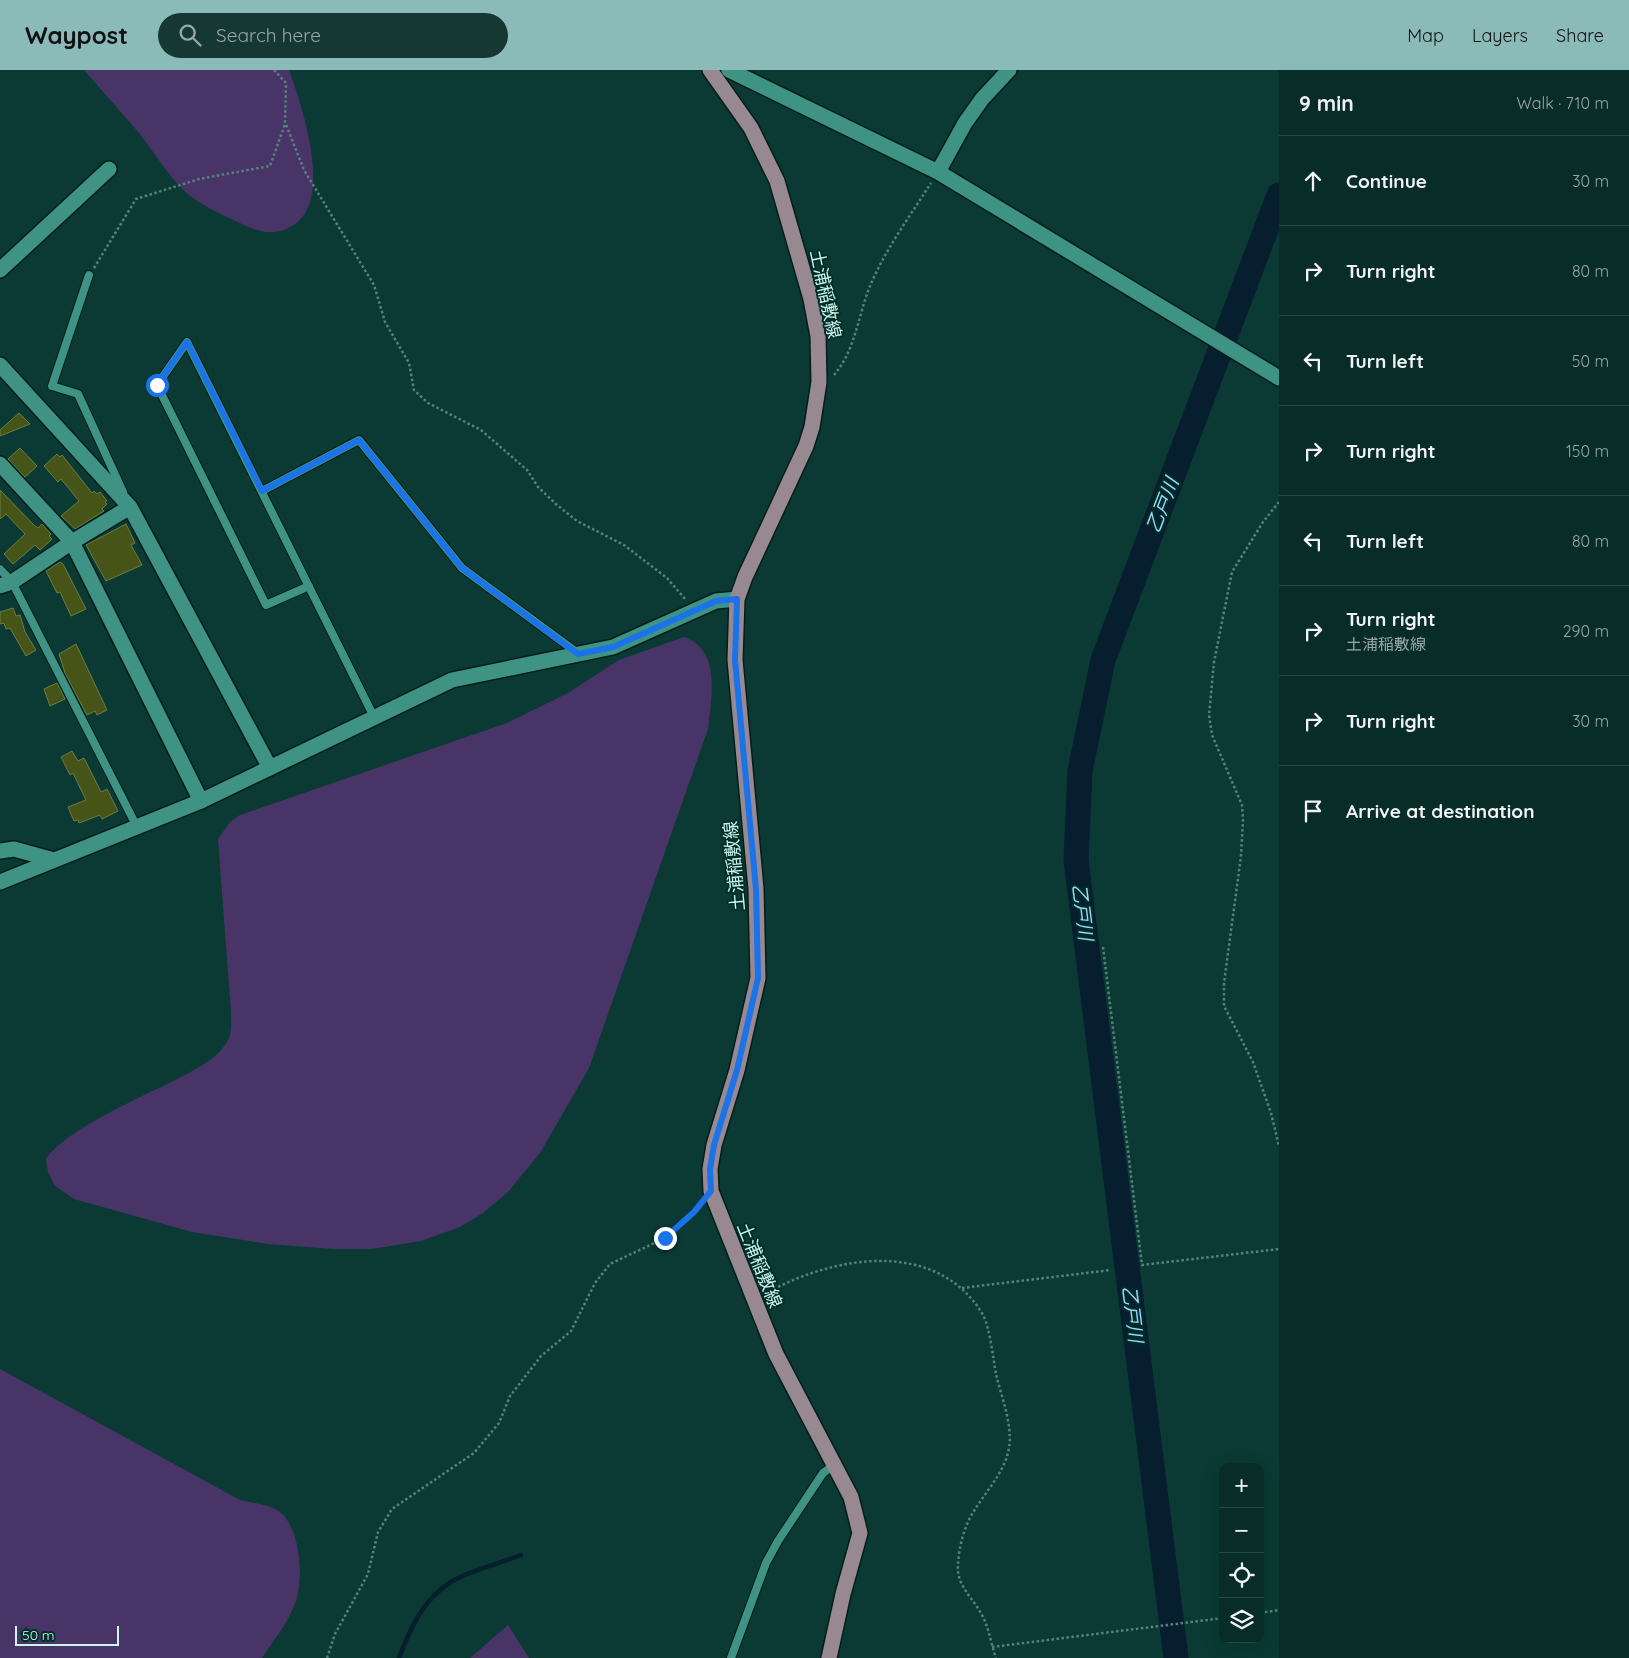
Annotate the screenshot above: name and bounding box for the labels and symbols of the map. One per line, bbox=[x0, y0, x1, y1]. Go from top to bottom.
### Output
street label: 土浦稲敷線 bbox=[805, 248, 847, 340]
route start bbox=[146, 374, 169, 397]
water label: 乙戸川 bbox=[1141, 472, 1184, 536]
street label: 土浦稲敷線 bbox=[719, 820, 749, 912]
water label: 乙戸川 bbox=[1068, 882, 1099, 944]
street label: 土浦稲敷線 bbox=[732, 1219, 788, 1311]
route end bbox=[654, 1227, 677, 1250]
water label: 乙戸川 bbox=[1118, 1284, 1149, 1346]
scale bar bbox=[15, 1623, 119, 1646]

